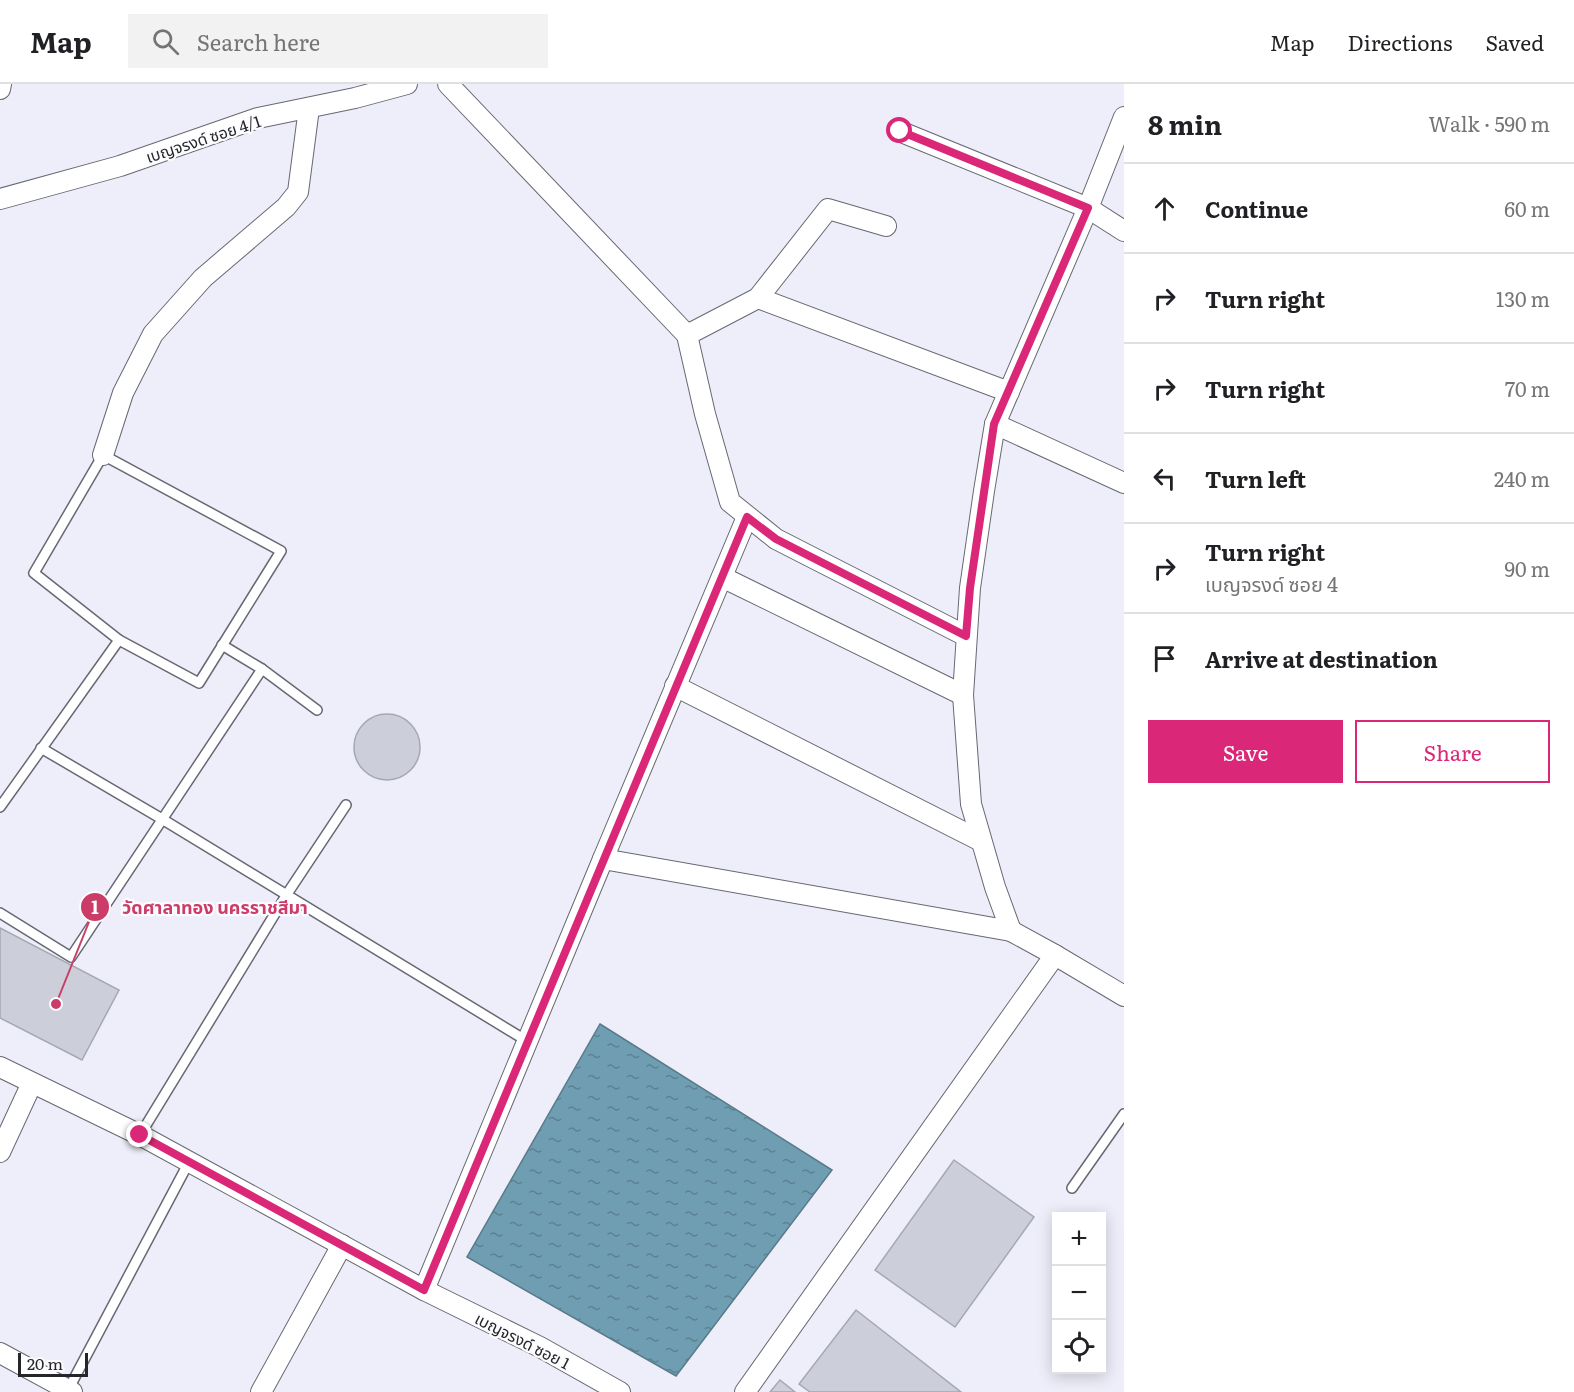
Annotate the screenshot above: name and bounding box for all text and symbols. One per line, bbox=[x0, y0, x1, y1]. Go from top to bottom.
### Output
search box bbox=[128, 14, 548, 68]
text: Map bbox=[30, 20, 92, 62]
icon: search bbox=[149, 25, 182, 58]
text: Search here bbox=[197, 25, 320, 58]
text: Map bbox=[1270, 26, 1315, 57]
text: Directions bbox=[1348, 26, 1453, 57]
text: Saved bbox=[1486, 26, 1544, 57]
text: 8 min bbox=[1148, 104, 1222, 143]
street label: เบญจรงด์ ซอย 4/1 bbox=[142, 108, 264, 168]
text: Walk · 590 m bbox=[1429, 108, 1550, 138]
route start bbox=[886, 117, 912, 143]
icon: ahead bbox=[1148, 192, 1181, 225]
text: Continue bbox=[1205, 192, 1308, 225]
text: 60 m bbox=[1504, 193, 1550, 223]
icon: right bbox=[1148, 282, 1181, 315]
text: Turn right bbox=[1205, 282, 1325, 315]
text: 130 m bbox=[1496, 283, 1550, 313]
icon: right bbox=[1148, 372, 1181, 405]
text: Turn right bbox=[1205, 372, 1325, 405]
text: 70 m bbox=[1505, 373, 1550, 403]
icon: left bbox=[1148, 462, 1181, 495]
text: Turn left bbox=[1205, 462, 1306, 495]
text: 240 m bbox=[1494, 463, 1550, 493]
text: Turn right bbox=[1205, 535, 1325, 568]
icon: right bbox=[1148, 552, 1181, 585]
text: 90 m bbox=[1505, 553, 1550, 583]
text: เบญจรงด์ ซอย 4 bbox=[1205, 568, 1338, 598]
icon: arrive bbox=[1148, 642, 1181, 675]
text: Arrive at destination bbox=[1205, 642, 1438, 675]
button: Save bbox=[1148, 720, 1343, 783]
button: Share bbox=[1355, 720, 1550, 783]
callout: วัดศาลาทอง นครราชสีมา bbox=[80, 889, 319, 925]
text: 1 bbox=[91, 893, 99, 920]
text: วัดศาลาทอง นครราชสีมา bbox=[122, 893, 308, 920]
route end bbox=[126, 1121, 152, 1147]
map controls bbox=[1052, 1212, 1106, 1374]
button: + bbox=[1052, 1212, 1106, 1266]
button: − bbox=[1052, 1266, 1106, 1320]
street label: เบญจรงด์ ซอย 1 bbox=[471, 1306, 575, 1375]
button: locate bbox=[1052, 1320, 1106, 1374]
scale bar bbox=[18, 1350, 88, 1378]
text: 20 m bbox=[27, 1351, 63, 1375]

